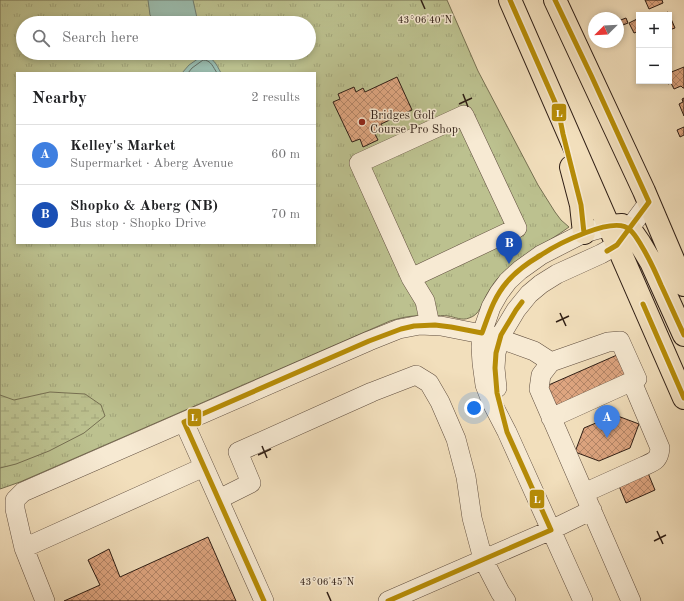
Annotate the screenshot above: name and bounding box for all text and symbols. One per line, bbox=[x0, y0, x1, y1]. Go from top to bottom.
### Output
north arrow bbox=[588, 12, 624, 48]
map controls bbox=[636, 12, 672, 84]
button: + bbox=[636, 12, 672, 48]
text: 43°06'40"N bbox=[398, 15, 453, 25]
search box bbox=[16, 16, 316, 60]
icon: search bbox=[30, 27, 52, 49]
text: Search here bbox=[62, 31, 139, 46]
button: − bbox=[636, 48, 672, 84]
text: Nearby bbox=[32, 90, 87, 107]
text: 2 results bbox=[251, 91, 300, 104]
line badge: L bbox=[551, 103, 567, 122]
text: L bbox=[555, 109, 563, 120]
place label: Bridges Golf Course Pro Shop bbox=[370, 110, 458, 136]
marker: Bridges Golf Course Pro Shop bbox=[357, 117, 367, 127]
text: Kelley's Market bbox=[70, 139, 175, 154]
text: A bbox=[40, 148, 50, 161]
text: 60 m bbox=[271, 148, 300, 161]
text: Supermarket · Aberg Avenue bbox=[70, 157, 233, 170]
text: Shopko & Aberg (NB) bbox=[70, 199, 218, 214]
text: B bbox=[40, 208, 50, 221]
text: 70 m bbox=[271, 208, 300, 221]
text: Bus stop · Shopko Drive bbox=[70, 217, 206, 230]
pin: B bbox=[496, 231, 522, 264]
your location bbox=[464, 398, 484, 418]
pin: A bbox=[594, 405, 620, 438]
line badge: L bbox=[187, 408, 202, 427]
text: L bbox=[190, 413, 198, 424]
line badge: L bbox=[529, 489, 545, 509]
text: L bbox=[533, 495, 541, 506]
text: 43°06'45"N bbox=[300, 577, 355, 587]

